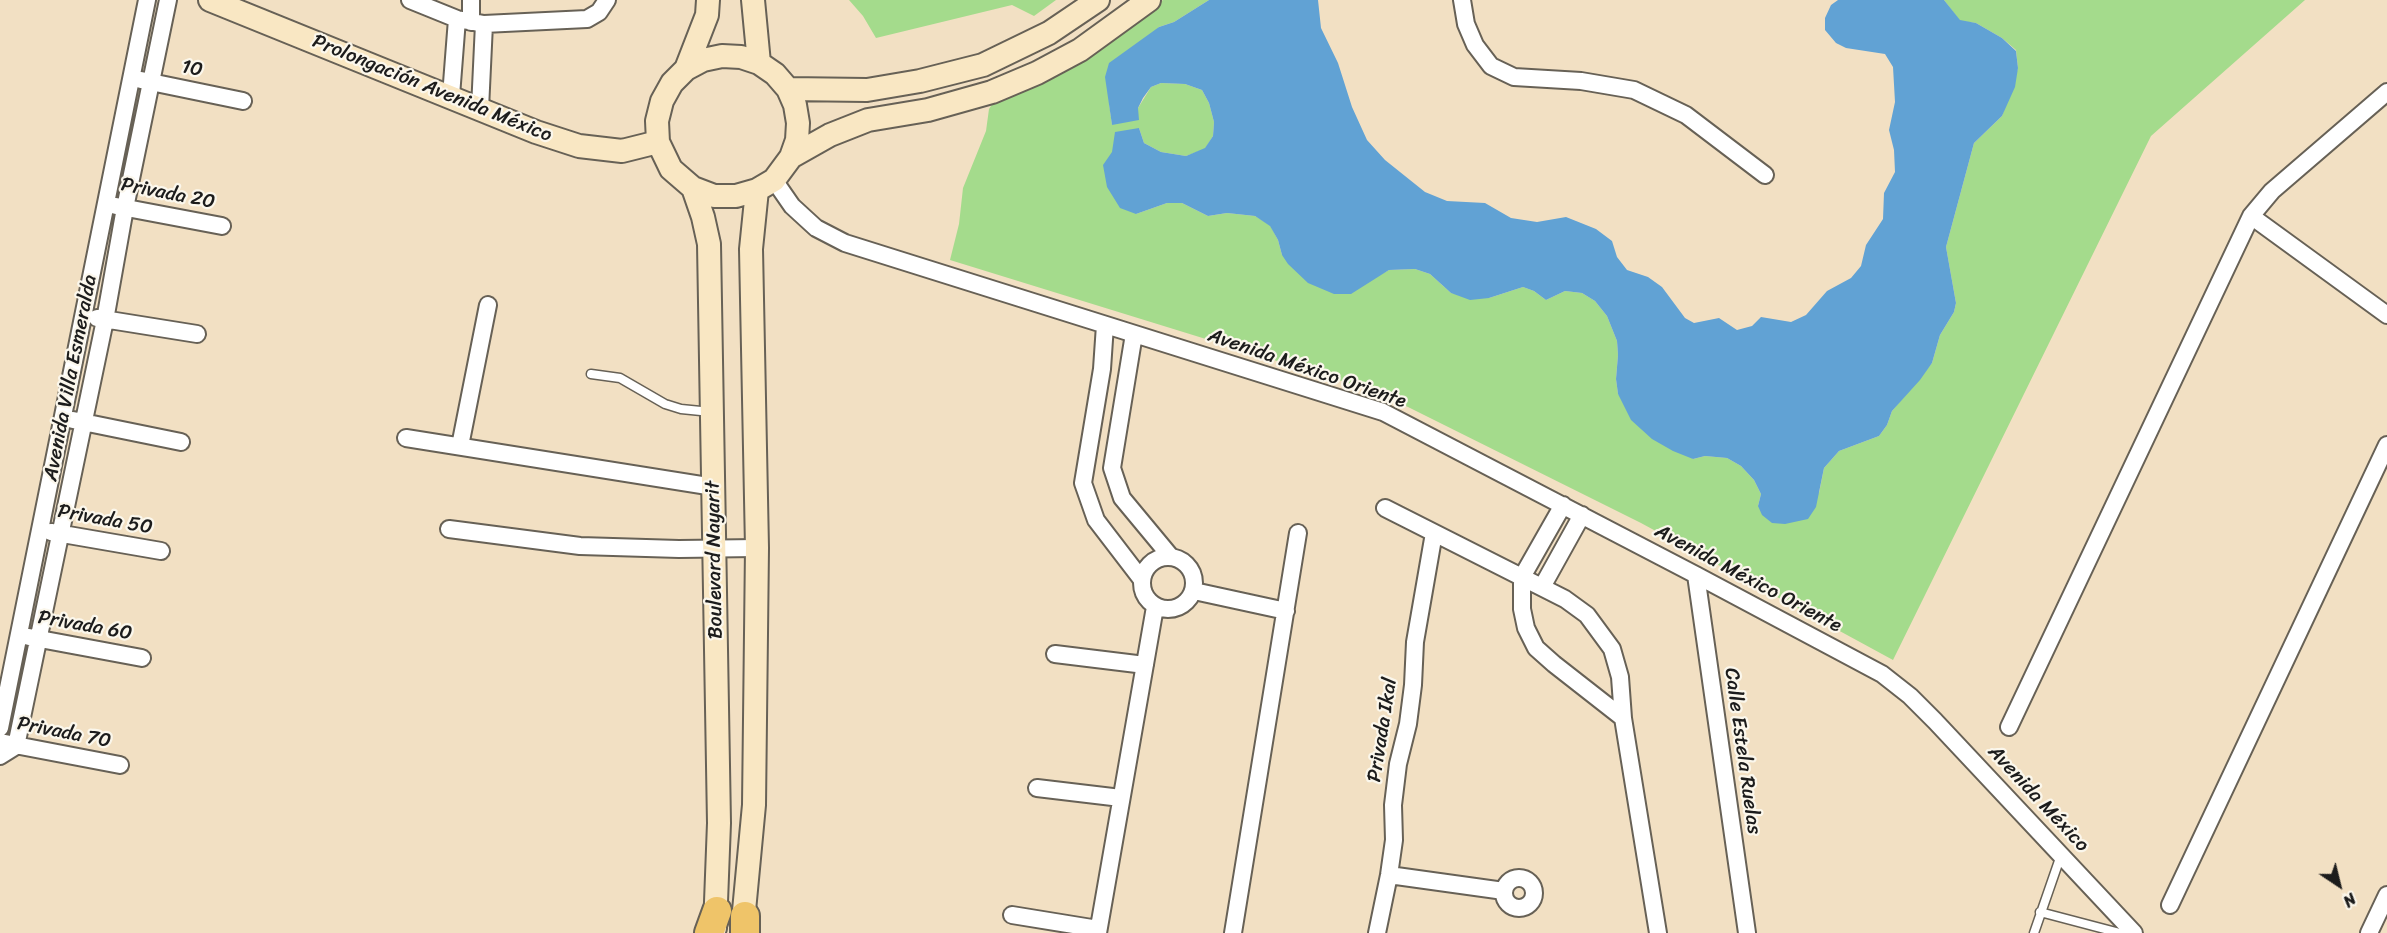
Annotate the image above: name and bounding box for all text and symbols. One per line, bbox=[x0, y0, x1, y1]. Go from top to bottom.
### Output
street label: Prolongación Avenida México bbox=[309, 30, 555, 148]
street label: 10 bbox=[179, 55, 205, 83]
street label: Privada 20 bbox=[119, 173, 217, 215]
street label: Avenida Villa Esmeralda bbox=[39, 273, 103, 483]
street label: Avenida México Oriente bbox=[1205, 324, 1409, 414]
street label: Boulevard Nayarit bbox=[702, 481, 728, 639]
street label: Privada 50 bbox=[56, 500, 154, 540]
street label: Avenida México Oriente bbox=[1651, 520, 1845, 638]
street label: Privada 60 bbox=[36, 606, 134, 646]
street label: Calle Estela Ruelas bbox=[1718, 666, 1766, 836]
street label: Privada Ikal bbox=[1363, 676, 1403, 784]
street label: Privada 70 bbox=[15, 712, 113, 754]
street label: Avenida México bbox=[1982, 741, 2094, 857]
north arrow bbox=[2309, 855, 2369, 915]
text: N bbox=[2337, 885, 2362, 915]

